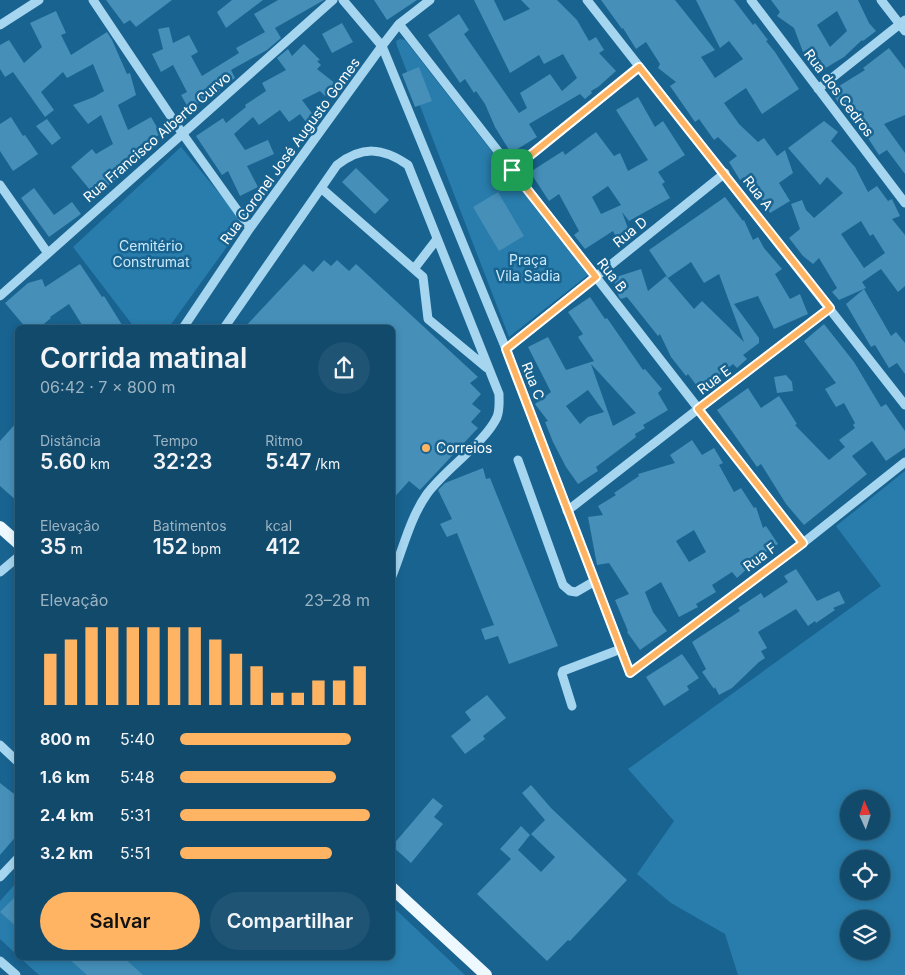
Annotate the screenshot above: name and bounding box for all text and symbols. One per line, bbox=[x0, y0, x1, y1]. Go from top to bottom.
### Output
street label: Rua dos Cedros bbox=[801, 46, 878, 140]
street label: Rua Coronel José Augusto Gomes bbox=[216, 54, 363, 247]
street label: Rua Francisco Alberto Curvo bbox=[80, 68, 234, 205]
pin bbox=[491, 149, 533, 191]
icon: arrive bbox=[498, 156, 526, 184]
street label: Rua A bbox=[740, 172, 777, 213]
street label: Rua D bbox=[609, 213, 650, 251]
park label: Cemitério Construmat bbox=[112, 237, 190, 270]
park label: Praça Vila Sadia bbox=[496, 251, 560, 284]
street label: Rua B bbox=[594, 254, 631, 295]
text: Corrida matinal bbox=[40, 341, 247, 375]
button: share bbox=[318, 342, 370, 394]
street label: Rua C bbox=[518, 359, 548, 402]
street label: Rua E bbox=[694, 362, 734, 398]
text: 06:42 · 7 × 800 m bbox=[40, 377, 176, 397]
text: Distância bbox=[40, 432, 101, 449]
text: Tempo bbox=[153, 432, 198, 449]
text: Ritmo bbox=[265, 432, 303, 449]
place label: Correios bbox=[436, 439, 493, 456]
marker: Correios bbox=[420, 442, 432, 454]
text: 5.60 bbox=[40, 449, 86, 474]
text: 32:23 bbox=[153, 449, 212, 474]
text: 5:47 bbox=[265, 449, 311, 474]
text: km bbox=[86, 455, 110, 472]
text: /km bbox=[311, 455, 340, 472]
text: Elevação bbox=[40, 517, 100, 534]
text: Batimentos bbox=[153, 517, 227, 534]
text: kcal bbox=[265, 517, 292, 534]
text: 35 bbox=[40, 534, 67, 559]
text: 152 bbox=[153, 534, 188, 559]
text: 412 bbox=[265, 534, 301, 559]
street label: Rua F bbox=[740, 539, 780, 575]
text: m bbox=[67, 540, 83, 557]
text: bpm bbox=[188, 540, 221, 557]
text: Elevação bbox=[40, 590, 108, 610]
text: 23–28 m bbox=[304, 590, 370, 610]
text: 800 m bbox=[40, 729, 90, 749]
text: 5:40 bbox=[120, 729, 155, 749]
text: 1.6 km bbox=[40, 767, 90, 787]
text: 5:48 bbox=[120, 767, 155, 787]
north arrow bbox=[840, 790, 890, 840]
map controls bbox=[840, 790, 890, 960]
text: 2.4 km bbox=[40, 805, 94, 825]
text: 5:31 bbox=[120, 805, 151, 825]
text: 3.2 km bbox=[40, 843, 93, 863]
text: 5:51 bbox=[120, 843, 151, 863]
button: locate bbox=[840, 850, 890, 900]
button: Salvar bbox=[40, 892, 200, 950]
button: Compartilhar bbox=[210, 892, 370, 950]
button: layers bbox=[840, 910, 890, 960]

